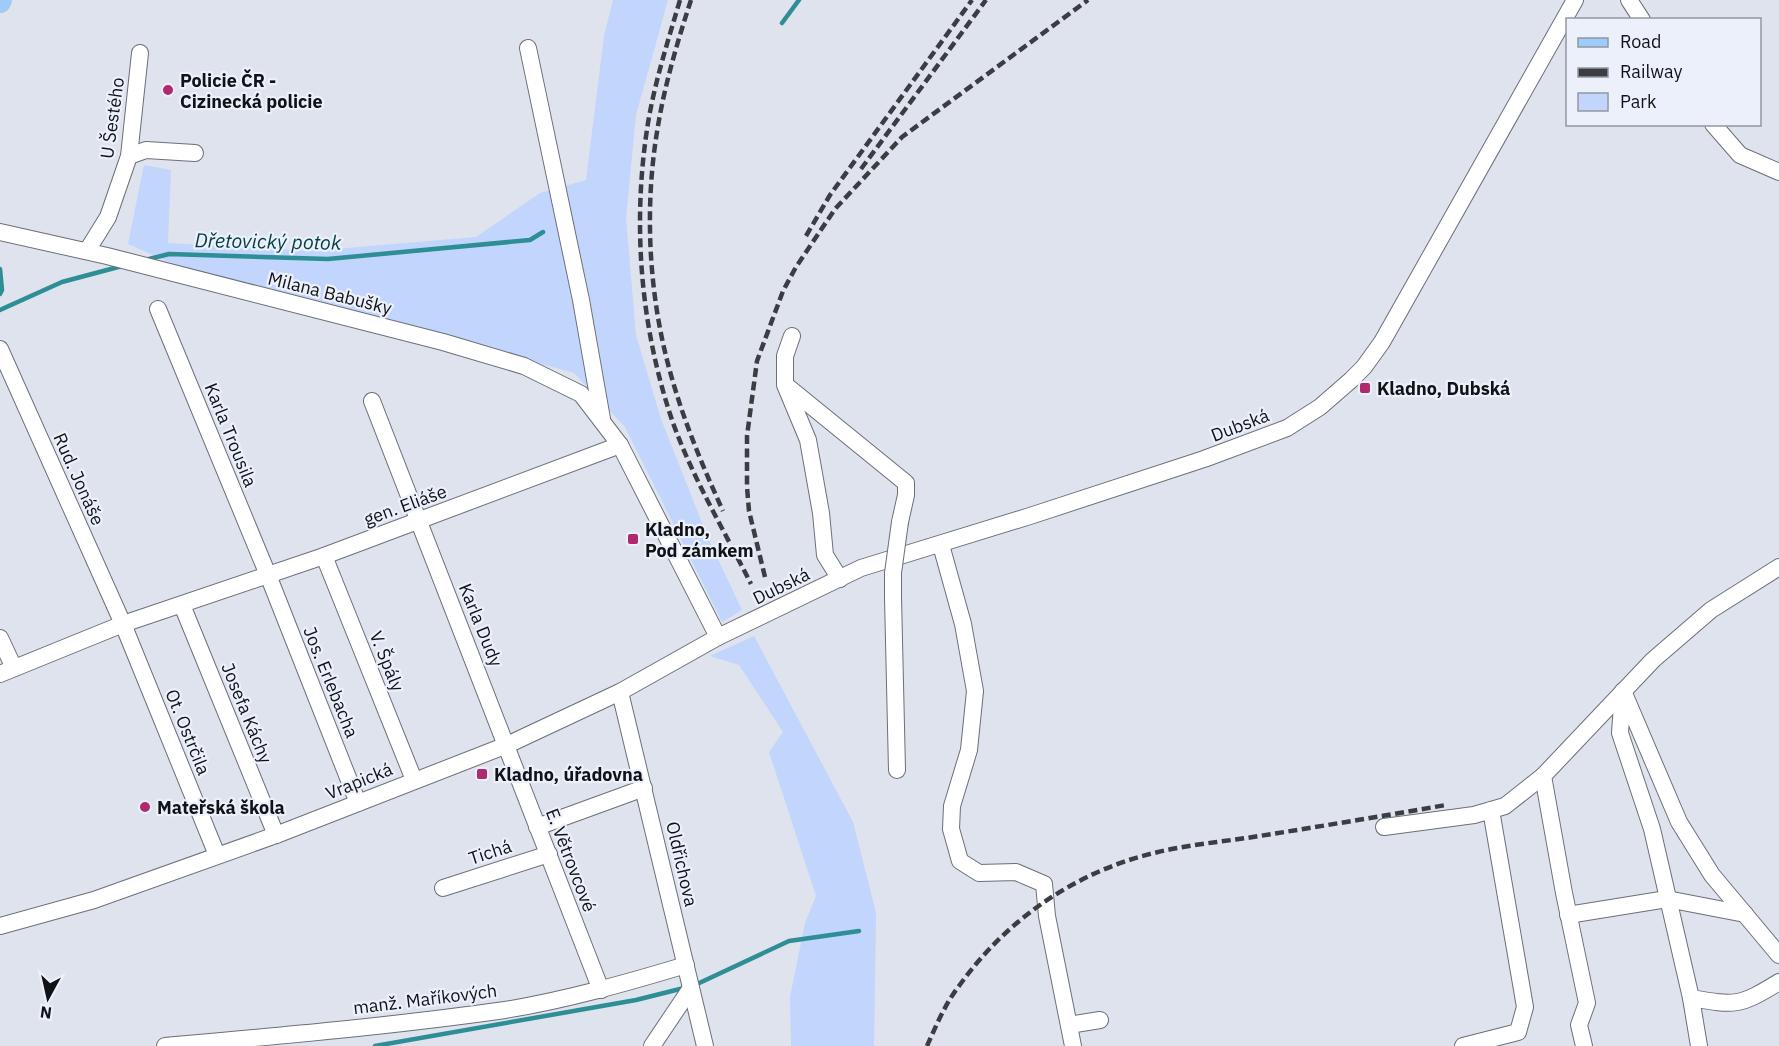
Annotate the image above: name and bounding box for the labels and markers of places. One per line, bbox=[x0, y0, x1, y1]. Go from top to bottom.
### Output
place label: Policie ČR - Cizinecká policie bbox=[180, 68, 323, 113]
marker: Policie ČR - Cizinecká policie bbox=[161, 83, 175, 97]
place label: Kladno, Dubská bbox=[1377, 377, 1510, 400]
marker: Kladno, Dubská bbox=[1358, 381, 1372, 395]
place label: Kladno, Pod zámkem bbox=[645, 518, 754, 562]
marker: Kladno, Pod zámkem bbox=[626, 532, 640, 546]
place label: Kladno, úřadovna bbox=[494, 763, 643, 786]
marker: Kladno, úřadovna bbox=[475, 767, 489, 781]
place label: Mateřská škola bbox=[157, 796, 285, 819]
marker: Mateřská škola bbox=[138, 800, 152, 814]

